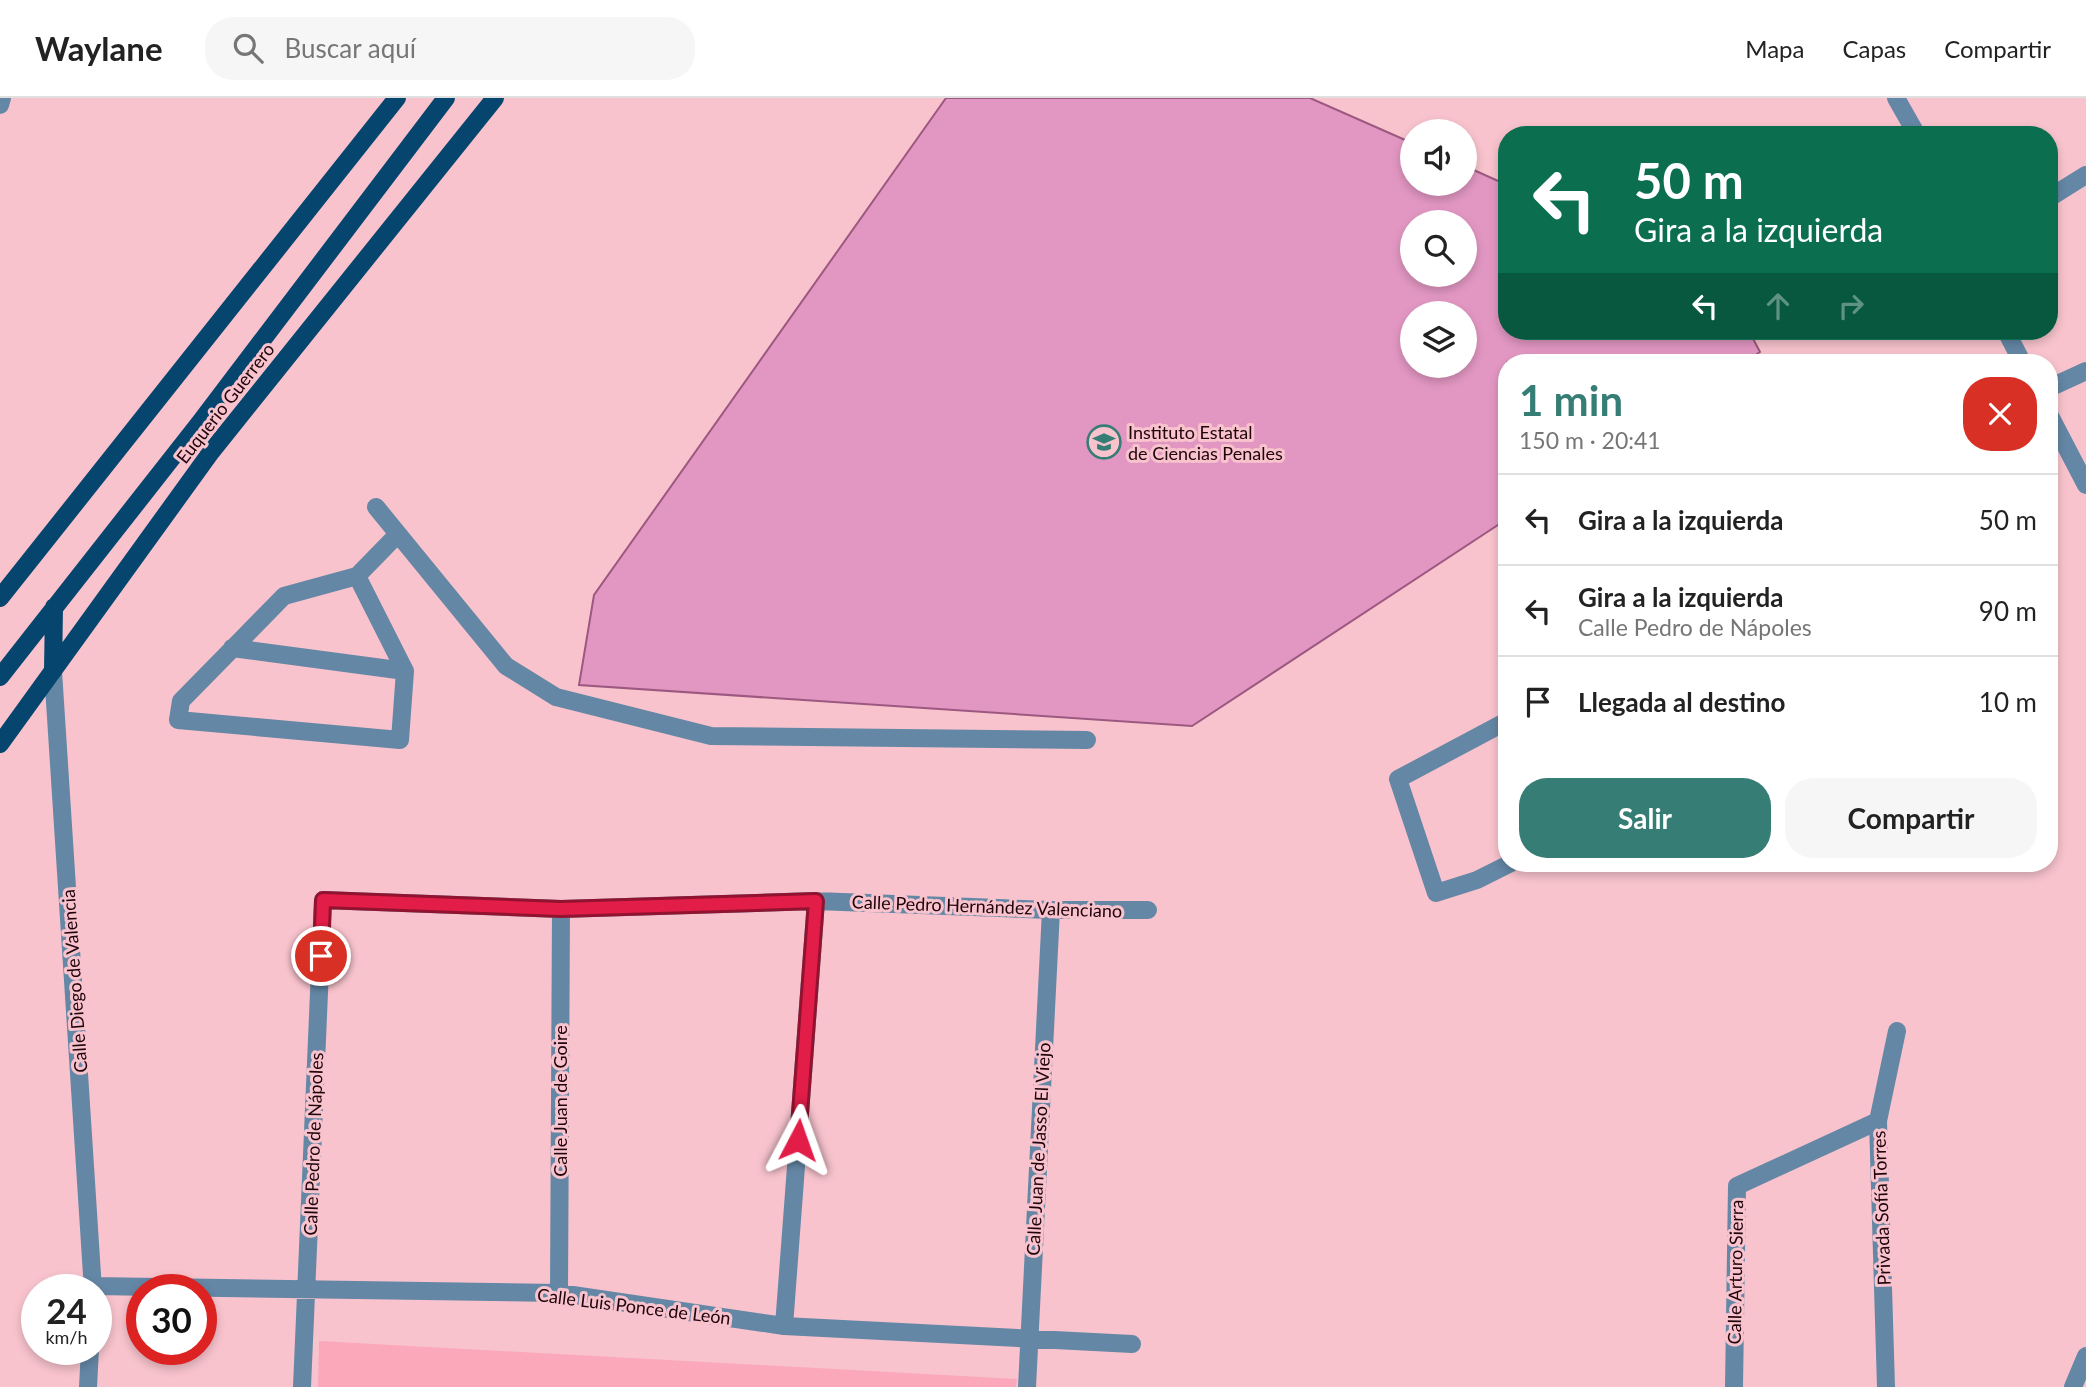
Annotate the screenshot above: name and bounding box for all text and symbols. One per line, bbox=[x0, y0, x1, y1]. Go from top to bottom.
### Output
search box bbox=[205, 17, 695, 80]
text: Waylane bbox=[35, 28, 163, 68]
icon: search bbox=[229, 29, 267, 67]
text: Buscar aquí bbox=[285, 32, 416, 64]
text: Mapa bbox=[1745, 34, 1804, 63]
text: Capas bbox=[1842, 34, 1906, 63]
text: Compartir bbox=[1944, 34, 2051, 63]
map controls bbox=[1400, 119, 1477, 378]
button: sound bbox=[1400, 119, 1477, 196]
text: 50 m bbox=[1634, 151, 1744, 209]
icon: left bbox=[1519, 154, 1610, 245]
button: search bbox=[1400, 210, 1477, 287]
text: Gira a la izquierda bbox=[1634, 210, 1883, 249]
icon: left bbox=[1686, 287, 1724, 325]
icon: ahead bbox=[1759, 287, 1797, 325]
icon: right bbox=[1832, 287, 1870, 325]
button: layers bbox=[1400, 301, 1477, 378]
street label: Euquerio Guerrero bbox=[171, 338, 279, 468]
text: 1 min bbox=[1519, 375, 1623, 425]
button: close bbox=[1963, 377, 2037, 451]
place label: Instituto Estatal de Ciencias Penales bbox=[1128, 421, 1283, 464]
school or university icon: Instituto Estatal de Ciencias Penales bbox=[1085, 423, 1123, 461]
text: 150 m · 20:41 bbox=[1519, 426, 1661, 454]
icon: left bbox=[1519, 501, 1557, 539]
text: Gira a la izquierda bbox=[1578, 504, 1784, 536]
text: 50 m bbox=[1979, 504, 2037, 536]
text: Gira a la izquierda bbox=[1578, 581, 1784, 613]
icon: left bbox=[1519, 592, 1557, 630]
text: 90 m bbox=[1979, 595, 2037, 627]
text: Calle Pedro de Nápoles bbox=[1578, 613, 1812, 641]
icon: arrive bbox=[1519, 683, 1557, 721]
text: Llegada al destino bbox=[1578, 686, 1785, 718]
text: 10 m bbox=[1979, 686, 2037, 718]
button: Salir bbox=[1519, 778, 1771, 858]
button: Compartir bbox=[1785, 778, 2037, 858]
street label: Calle Diego de Valencia bbox=[57, 888, 91, 1074]
street label: Calle Pedro Hernández Valenciano bbox=[851, 890, 1123, 922]
pin bbox=[291, 926, 351, 986]
icon: arrive bbox=[302, 937, 340, 975]
street label: Calle Juan de Goire bbox=[549, 1025, 571, 1177]
street label: Calle Juan de Jasso El Viejo bbox=[1021, 1042, 1055, 1256]
street label: Calle Pedro de Nápoles bbox=[299, 1052, 327, 1236]
position arrow bbox=[761, 1103, 835, 1177]
street label: Privada Sofía Torres bbox=[1867, 1130, 1895, 1286]
street label: Calle Arturo Sierra bbox=[1723, 1200, 1747, 1344]
speed limit sign: 30 bbox=[126, 1274, 217, 1365]
street label: Calle Luis Ponce de León bbox=[536, 1283, 732, 1329]
text: 24 bbox=[46, 1289, 87, 1331]
text: km/h bbox=[45, 1326, 88, 1348]

